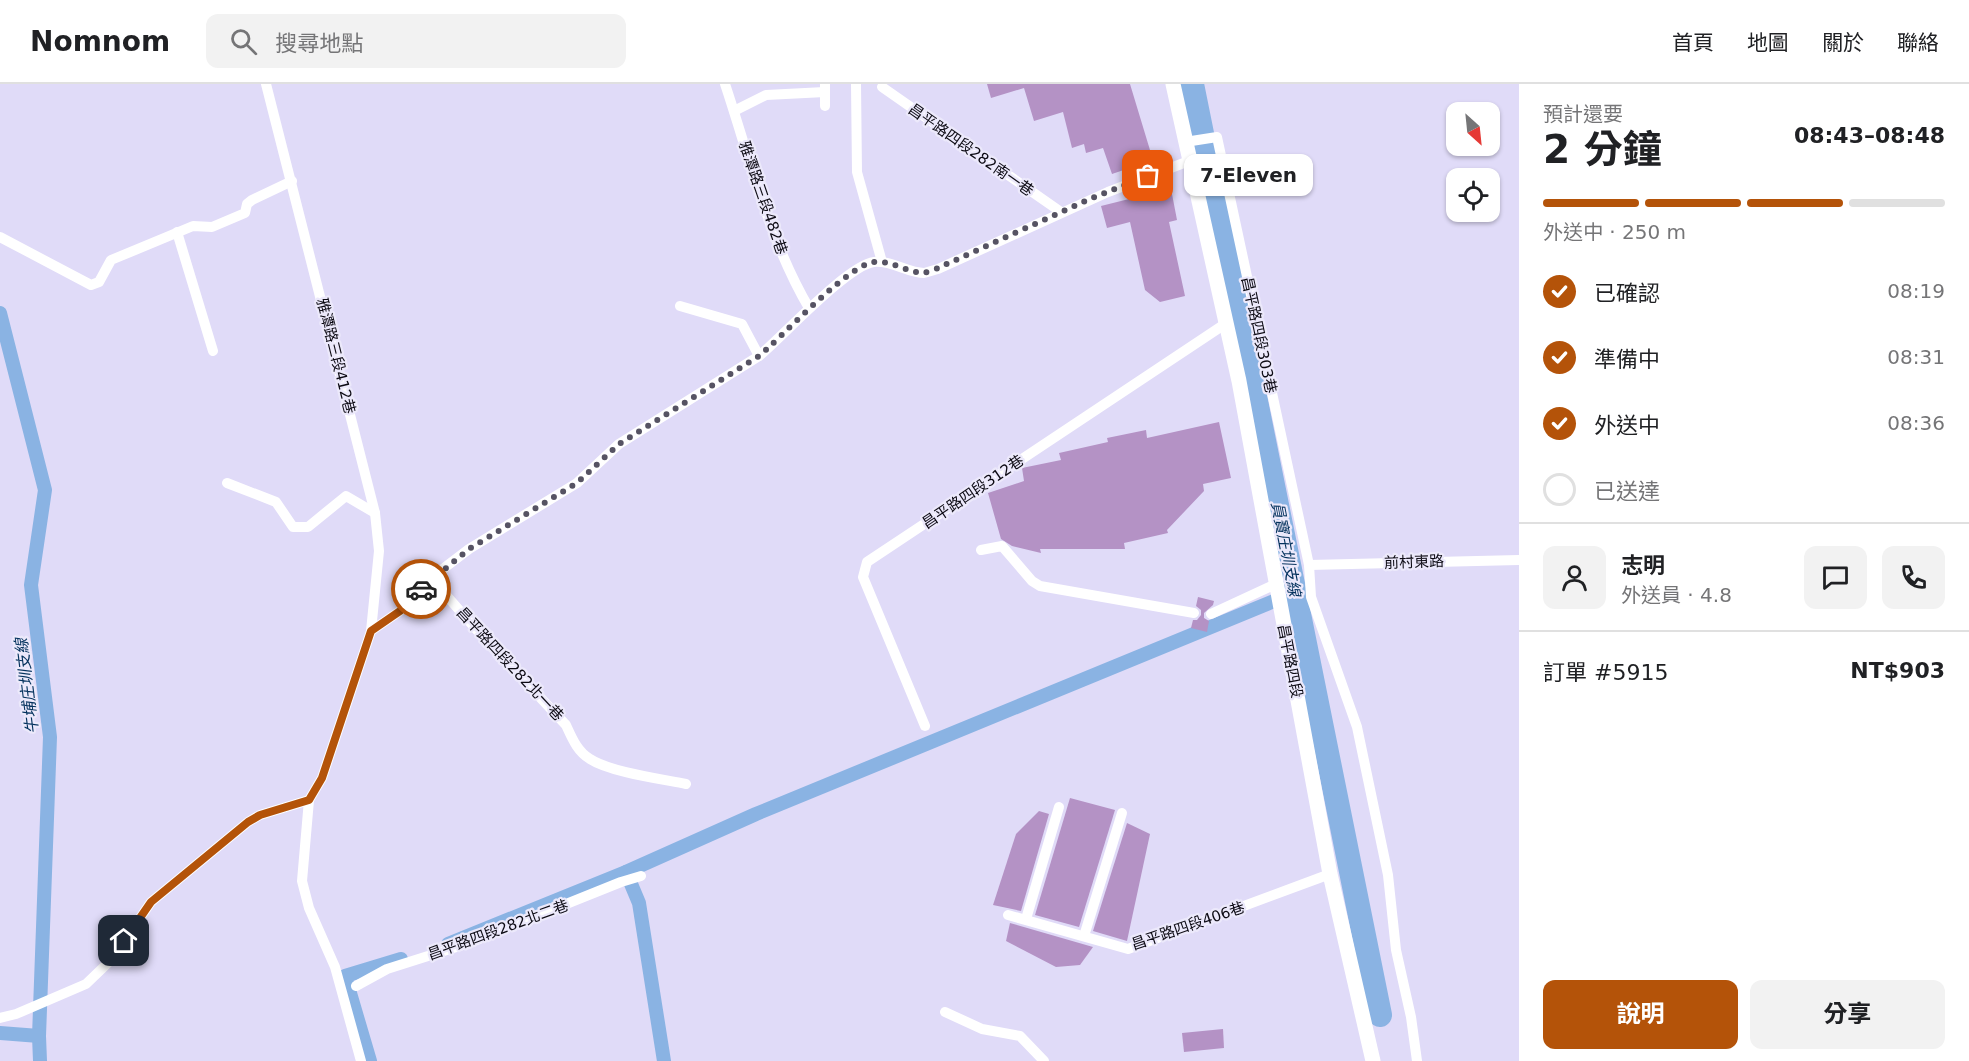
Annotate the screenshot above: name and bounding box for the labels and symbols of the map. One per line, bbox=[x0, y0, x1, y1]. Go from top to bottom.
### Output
street label: 昌平路四段282南一巷 bbox=[905, 100, 1037, 200]
north arrow bbox=[1446, 102, 1500, 156]
street label: 雅潭路三段482巷 bbox=[735, 139, 791, 257]
pin bbox=[1122, 150, 1173, 201]
callout: 7-Eleven bbox=[1184, 155, 1313, 197]
street label: 昌平路四段303巷 bbox=[1238, 275, 1280, 395]
street label: 雅潭路三段412巷 bbox=[313, 296, 359, 416]
street label: 昌平路四段312巷 bbox=[919, 451, 1027, 533]
water label: 員寶庄圳支線 bbox=[1268, 500, 1305, 600]
street label: 前村東路 bbox=[1384, 552, 1444, 572]
courier bbox=[391, 559, 451, 619]
street label: 昌平路四段282北一巷 bbox=[453, 604, 567, 724]
street label: 昌平路四段 bbox=[1274, 622, 1306, 700]
water label: 牛埔庄圳支線 bbox=[11, 635, 42, 735]
street label: 昌平路四段282北二巷 bbox=[425, 896, 571, 964]
street label: 昌平路四段406巷 bbox=[1129, 898, 1247, 954]
pin bbox=[98, 915, 149, 966]

